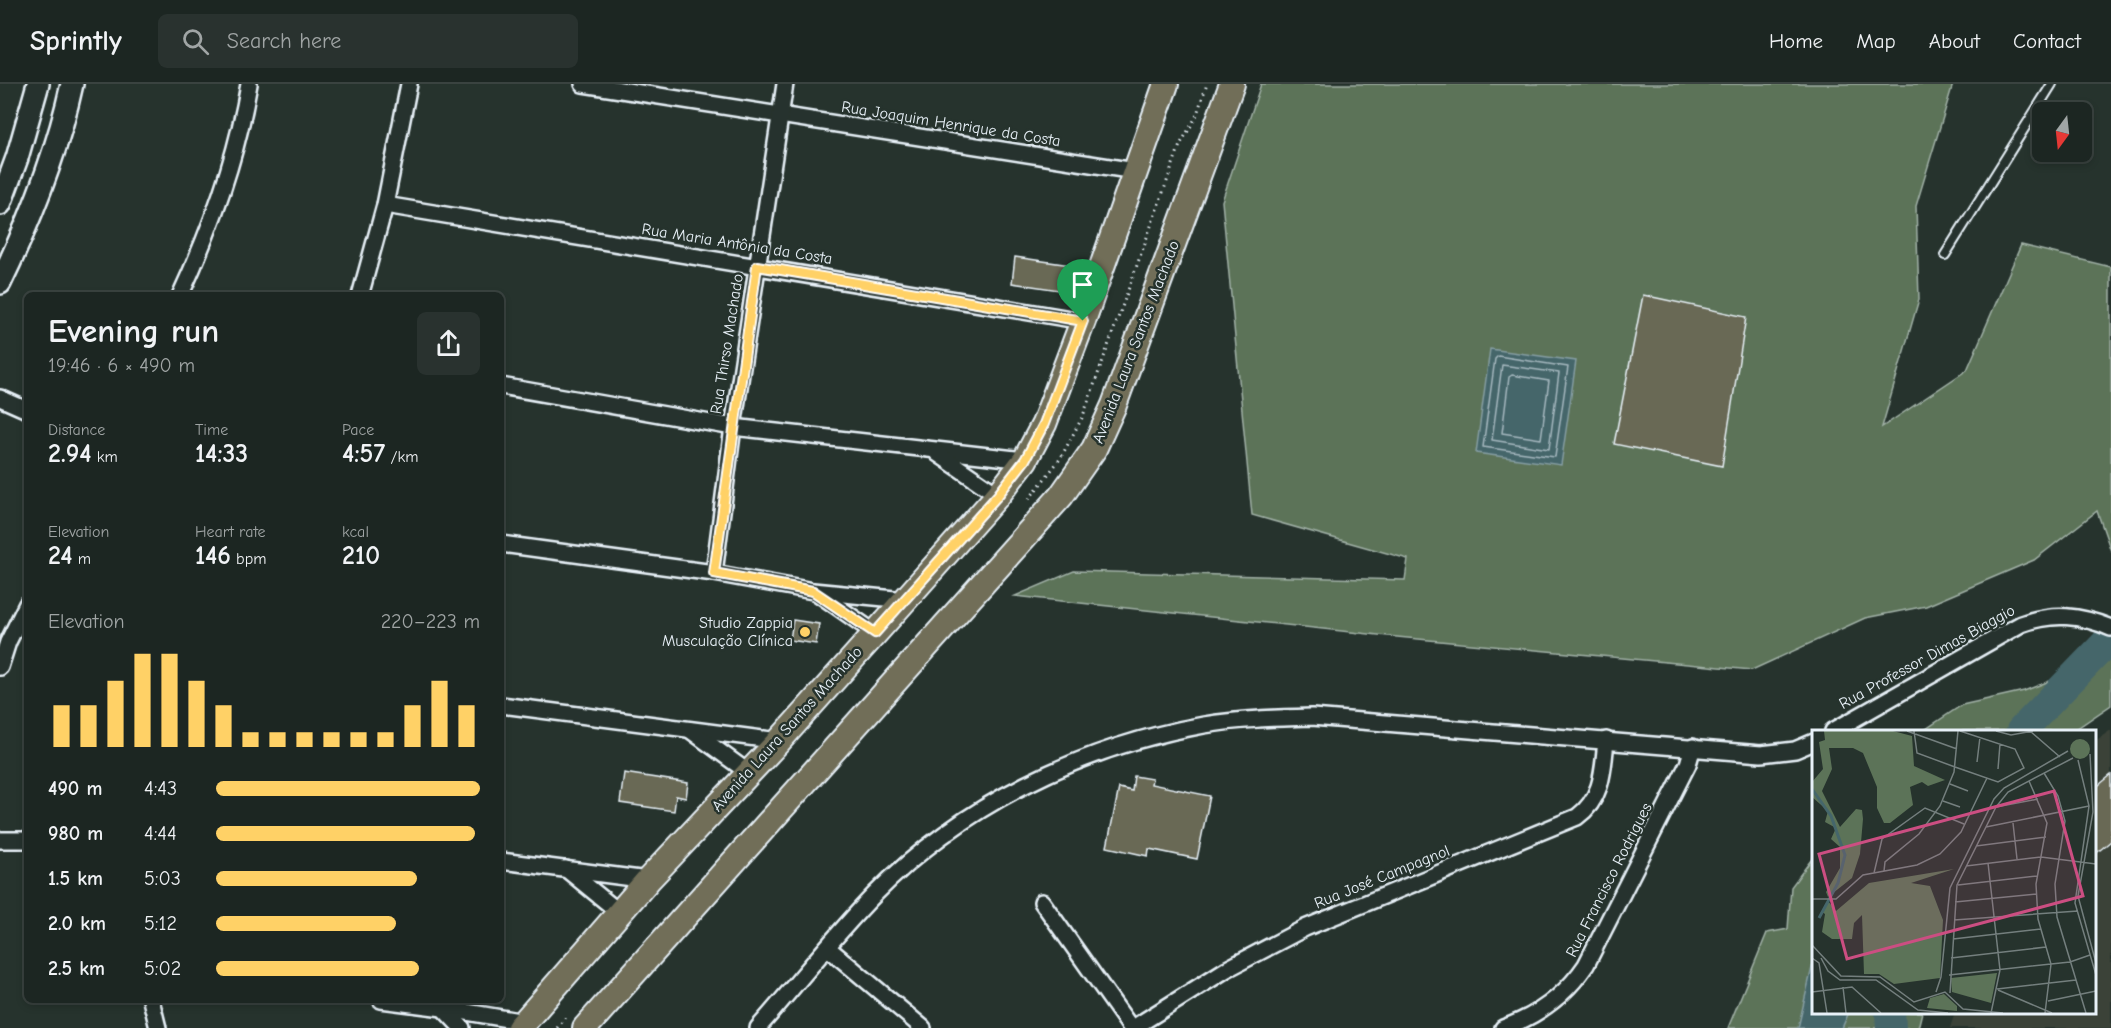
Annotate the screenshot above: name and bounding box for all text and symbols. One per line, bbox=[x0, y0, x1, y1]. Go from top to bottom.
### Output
search box bbox=[158, 14, 578, 68]
text: Sprintly bbox=[30, 25, 122, 57]
icon: search bbox=[179, 25, 212, 58]
text: Search here bbox=[227, 28, 341, 54]
text: Home bbox=[1769, 29, 1823, 53]
text: Map bbox=[1856, 29, 1896, 53]
text: About bbox=[1929, 29, 1980, 53]
text: Contact bbox=[2013, 29, 2081, 53]
street label: Rua Joaquim Henrique da Costa bbox=[840, 98, 1062, 150]
north arrow bbox=[2032, 102, 2092, 162]
map controls bbox=[2032, 102, 2092, 162]
street label: Rua Maria Antônia da Costa bbox=[640, 220, 834, 268]
street label: Avenida Laura Santos Machado bbox=[1089, 238, 1183, 446]
pin bbox=[1057, 259, 1108, 321]
icon: arrive bbox=[1066, 268, 1099, 301]
street label: Rua Thirso Machado bbox=[707, 273, 747, 415]
text: Evening run bbox=[48, 312, 219, 350]
button: share bbox=[417, 312, 480, 375]
text: 19:46 · 6 × 490 m bbox=[48, 354, 195, 377]
text: Distance bbox=[48, 421, 105, 439]
text: Time bbox=[195, 421, 228, 439]
text: Pace bbox=[342, 421, 374, 439]
text: 2.94 bbox=[48, 439, 91, 469]
text: 14:33 bbox=[195, 439, 248, 469]
text: 4:57 bbox=[342, 439, 385, 469]
text: km bbox=[91, 448, 118, 466]
text: /km bbox=[385, 448, 418, 466]
text: Elevation bbox=[48, 523, 109, 541]
text: Heart rate bbox=[195, 523, 266, 541]
text: kcal bbox=[342, 523, 369, 541]
text: 24 bbox=[48, 541, 72, 571]
text: 146 bbox=[195, 541, 231, 571]
text: 210 bbox=[342, 541, 380, 571]
text: m bbox=[72, 550, 91, 568]
text: bpm bbox=[231, 550, 266, 568]
street label: Rua Professor Dimas Biaggio bbox=[1836, 601, 2018, 713]
text: Elevation bbox=[48, 610, 125, 633]
text: 220–223 m bbox=[381, 610, 480, 633]
place label: Studio Zappia Musculação Clínica bbox=[662, 614, 793, 650]
marker: Studio Zappia Musculação Clínica bbox=[798, 625, 812, 639]
street label: Avenida Laura Santos Machado bbox=[708, 643, 866, 815]
inset map bbox=[1812, 730, 2096, 1013]
text: 490 m bbox=[48, 777, 102, 800]
text: 4:43 bbox=[144, 777, 177, 800]
street label: Rua Francisco Rodrigues bbox=[1562, 800, 1656, 960]
text: 980 m bbox=[48, 822, 103, 845]
text: 4:44 bbox=[144, 822, 177, 845]
street label: Rua José Campagnol bbox=[1312, 842, 1452, 912]
text: 1.5 km bbox=[48, 867, 103, 890]
text: 5:03 bbox=[144, 867, 181, 890]
text: 2.0 km bbox=[48, 912, 106, 935]
text: 5:12 bbox=[144, 912, 177, 935]
text: 2.5 km bbox=[48, 957, 105, 980]
text: 5:02 bbox=[144, 957, 181, 980]

